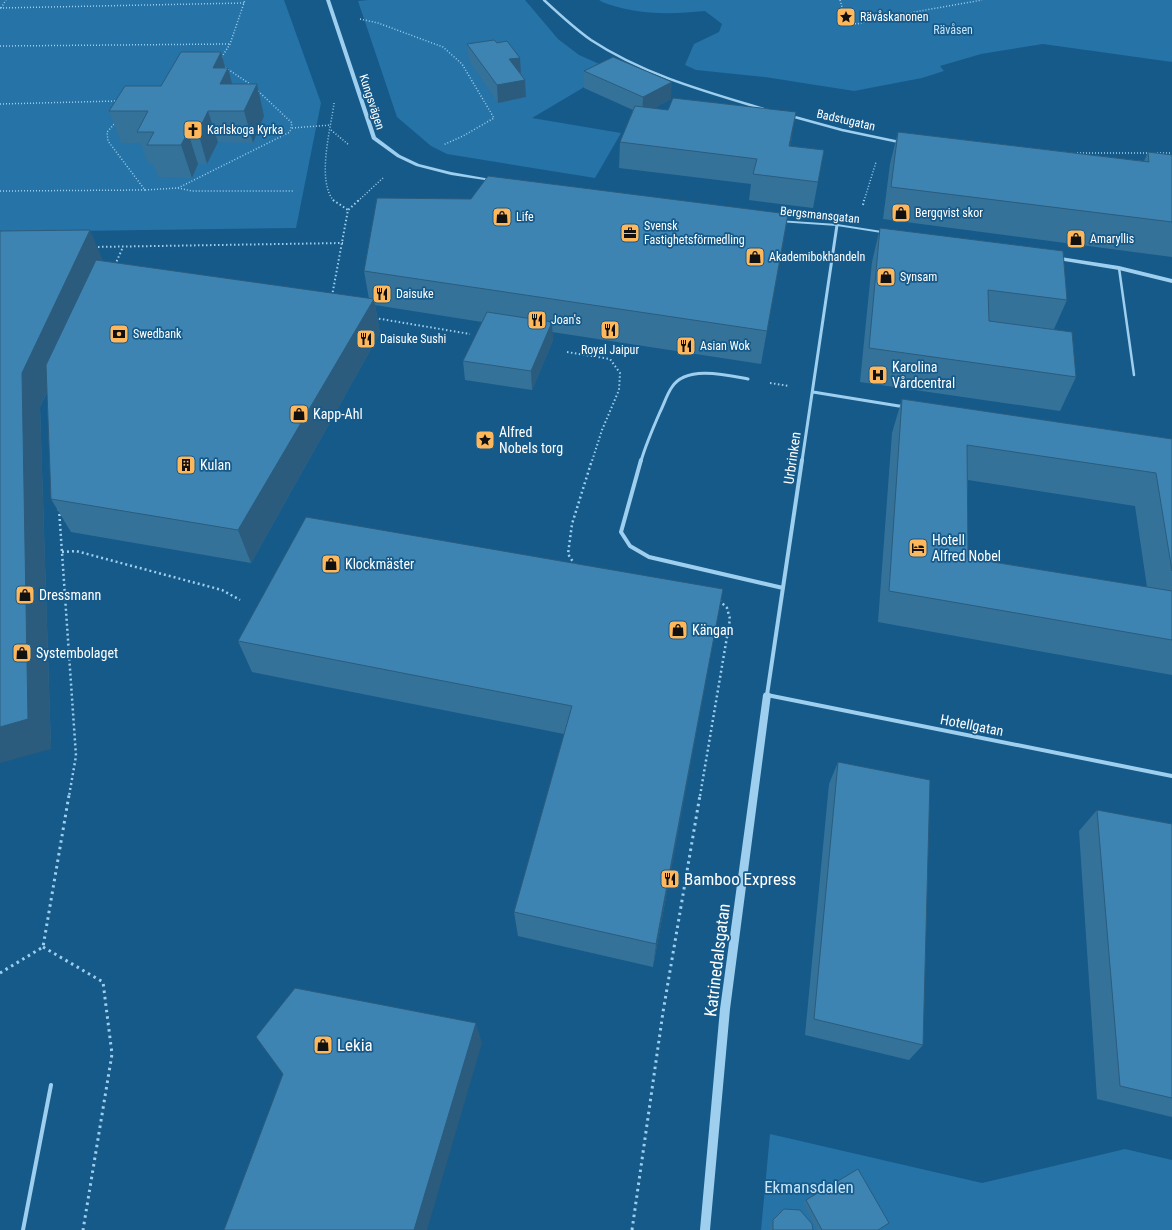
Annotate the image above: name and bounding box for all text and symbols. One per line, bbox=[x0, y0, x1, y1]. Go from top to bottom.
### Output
place icon: Rävåskanonen bbox=[835, 6, 857, 28]
place label: Rävåskanonen bbox=[860, 10, 929, 24]
park label: Rävåsen bbox=[933, 23, 973, 37]
street label: Kungsvägen bbox=[356, 72, 388, 132]
street label: Badstugatan bbox=[815, 106, 877, 134]
church icon: Karlskoga Kyrka bbox=[182, 119, 204, 141]
place label: Karlskoga Kyrka bbox=[207, 123, 283, 137]
shop icon: Bergqvist skor bbox=[890, 202, 912, 224]
street label: Bergsmansgatan bbox=[780, 204, 861, 226]
shop icon: Life bbox=[491, 206, 513, 228]
place label: Bergqvist skor bbox=[915, 206, 983, 220]
place label: Life bbox=[516, 210, 534, 224]
place label: Svensk Fastighetsförmedling bbox=[644, 219, 745, 247]
office icon: Svensk Fastighetsförmedling bbox=[619, 222, 641, 244]
shop icon: Amaryllis bbox=[1065, 228, 1087, 250]
place label: Amaryllis bbox=[1090, 232, 1134, 246]
shop icon: Akademibokhandeln bbox=[744, 246, 766, 268]
place label: Akademibokhandeln bbox=[769, 250, 865, 264]
shop icon: Synsam bbox=[875, 266, 897, 288]
place label: Synsam bbox=[900, 270, 937, 284]
restaurant icon: Daisuke bbox=[371, 283, 393, 305]
place label: Daisuke bbox=[396, 287, 434, 301]
restaurant icon: Joan's bbox=[526, 309, 548, 331]
place label: Joan's bbox=[551, 313, 581, 327]
restaurant icon: Royal Jaipur bbox=[599, 319, 621, 341]
bank icon: Swedbank bbox=[108, 323, 130, 345]
place label: Swedbank bbox=[133, 327, 182, 341]
restaurant icon: Daisuke Sushi bbox=[355, 328, 377, 350]
place label: Daisuke Sushi bbox=[380, 332, 446, 346]
restaurant icon: Asian Wok bbox=[675, 335, 697, 357]
place label: Asian Wok bbox=[700, 339, 750, 353]
place label: Royal Jaipur bbox=[581, 343, 639, 357]
place label: Karolina Vårdcentral bbox=[892, 359, 955, 391]
hospital icon: Karolina Vårdcentral bbox=[867, 364, 889, 386]
shop icon: Kapp-Ahl bbox=[288, 403, 310, 425]
place label: Kapp-Ahl bbox=[313, 406, 363, 422]
place label: Alfred Nobels torg bbox=[499, 424, 563, 456]
place icon: Alfred Nobels torg bbox=[474, 429, 496, 451]
street label: Urbrinken bbox=[780, 431, 804, 485]
building icon: Kulan bbox=[175, 454, 197, 476]
place label: Kulan bbox=[200, 457, 231, 473]
place label: Hotell Alfred Nobel bbox=[932, 532, 1001, 564]
hotel icon: Hotell Alfred Nobel bbox=[907, 537, 929, 559]
shop icon: Klockmäster bbox=[320, 553, 342, 575]
place label: Klockmäster bbox=[345, 556, 414, 572]
shop icon: Dressmann bbox=[14, 584, 36, 606]
place label: Dressmann bbox=[39, 587, 101, 603]
shop icon: Kängan bbox=[667, 619, 689, 641]
place label: Kängan bbox=[692, 622, 734, 638]
shop icon: Systembolaget bbox=[11, 642, 33, 664]
place label: Systembolaget bbox=[36, 645, 118, 661]
street label: Hotellgatan bbox=[939, 711, 1005, 739]
restaurant icon: Bamboo Express bbox=[659, 868, 681, 890]
place label: Bamboo Express bbox=[684, 869, 796, 889]
street label: Katrinedalsgatan bbox=[700, 902, 734, 1018]
shop icon: Lekia bbox=[312, 1034, 334, 1056]
place label: Lekia bbox=[337, 1035, 373, 1055]
park label: Ekmansdalen bbox=[764, 1177, 854, 1197]

